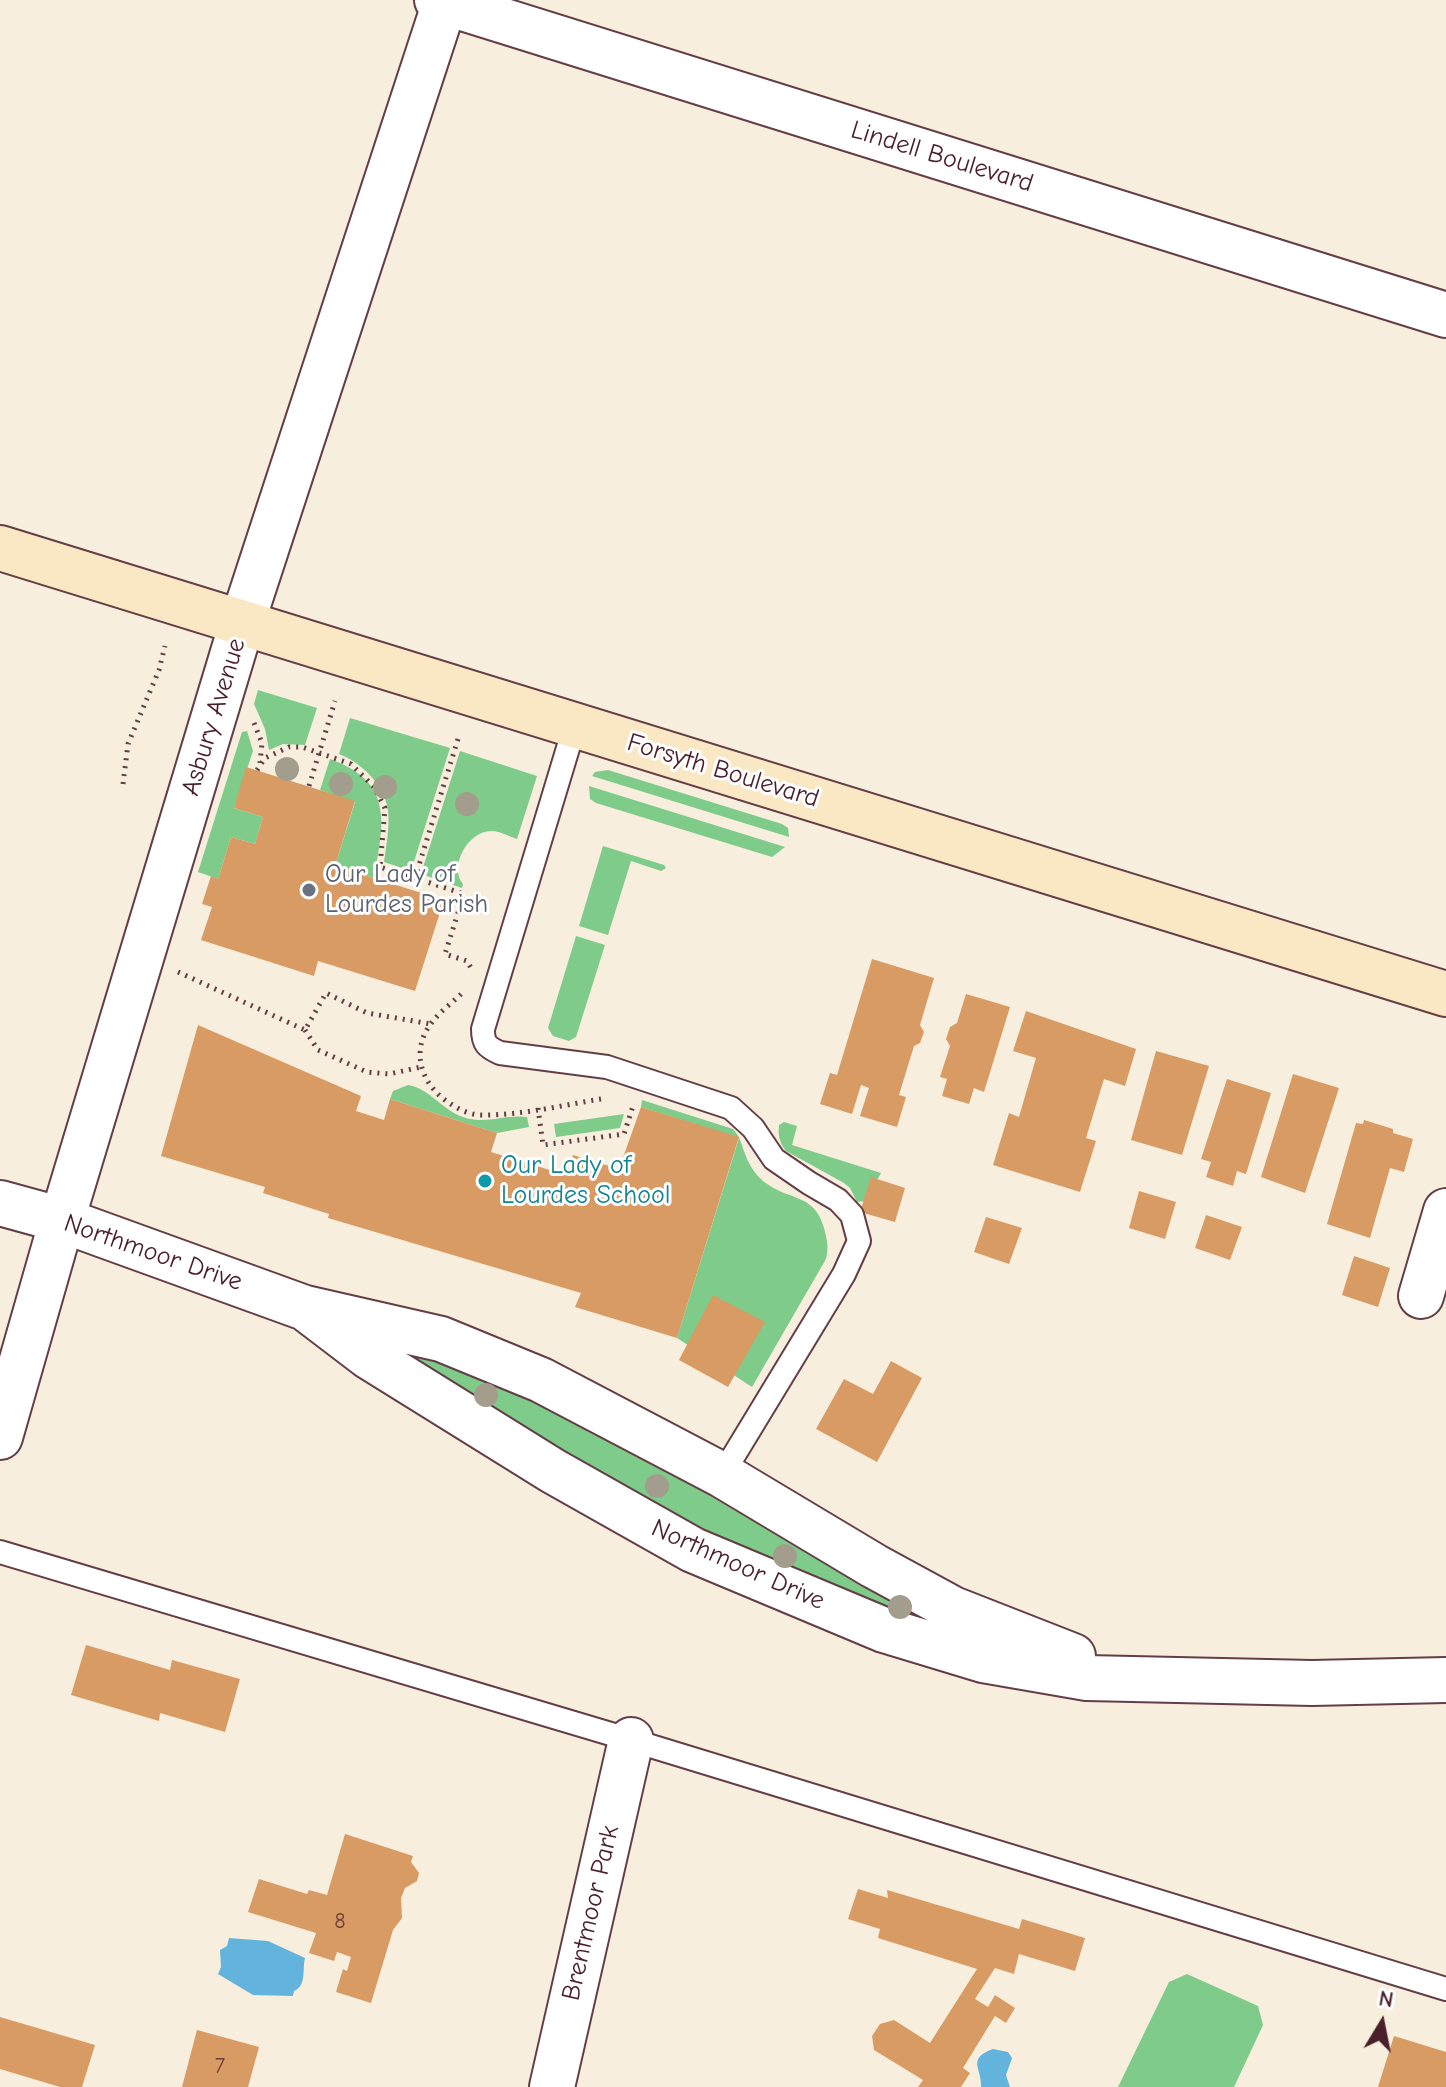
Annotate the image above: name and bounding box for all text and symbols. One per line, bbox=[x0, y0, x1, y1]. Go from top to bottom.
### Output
street label: Lindell Boulevard bbox=[847, 114, 1037, 200]
street label: Asbury Avenue bbox=[175, 635, 253, 799]
street label: Forsyth Boulevard bbox=[623, 727, 823, 815]
place label: Our Lady of Lourdes Parish bbox=[325, 859, 488, 920]
marker: Our Lady of Lourdes Parish bbox=[300, 881, 318, 899]
place label: Our Lady of Lourdes School bbox=[501, 1150, 670, 1212]
marker: Our Lady of Lourdes School bbox=[476, 1172, 494, 1190]
street label: Northmoor Drive bbox=[60, 1208, 246, 1298]
street label: Northmoor Drive bbox=[646, 1513, 830, 1617]
street label: Brentmoor Park bbox=[556, 1822, 626, 2004]
house number: 8 bbox=[334, 1909, 346, 1935]
north arrow bbox=[1342, 1983, 1422, 2063]
text: N bbox=[1377, 1985, 1395, 2013]
house number: 7 bbox=[215, 2054, 225, 2080]

